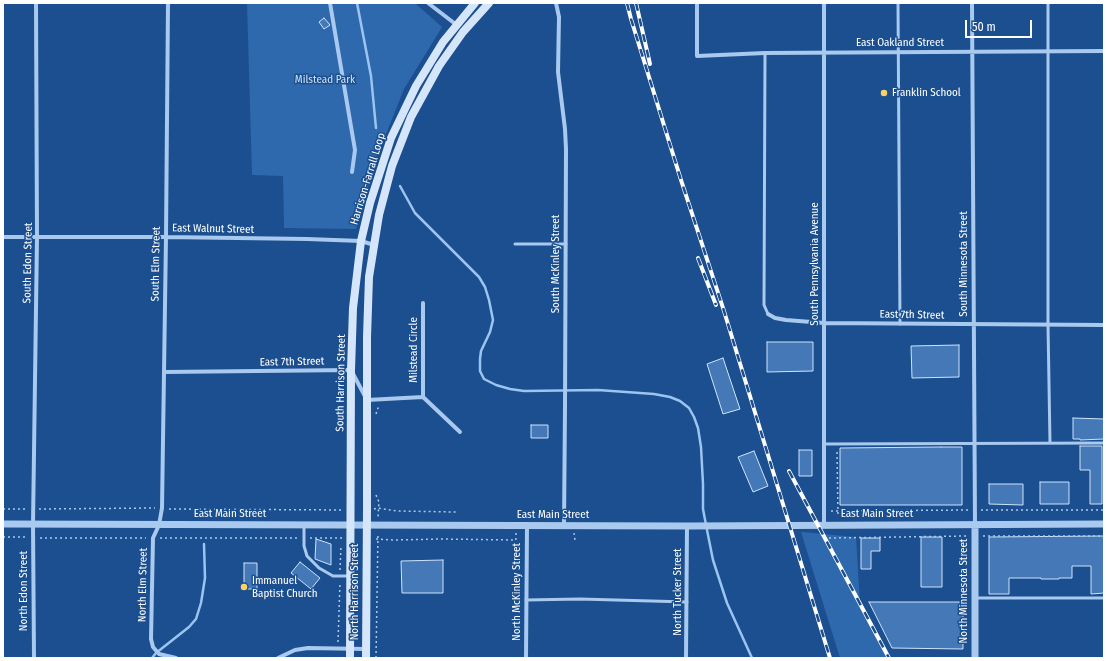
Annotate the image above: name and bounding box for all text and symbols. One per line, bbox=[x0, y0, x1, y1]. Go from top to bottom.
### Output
scale bar bbox=[967, 12, 1034, 38]
text: 50 m bbox=[972, 20, 996, 34]
street label: East Oakland Street bbox=[856, 36, 944, 50]
park label: Milstead Park bbox=[295, 73, 355, 87]
place label: Franklin School bbox=[892, 86, 961, 100]
marker: Franklin School bbox=[879, 88, 889, 98]
street label: Harrison-Farrall Loop bbox=[348, 131, 388, 227]
street label: South Pennsylvania Avenue bbox=[808, 202, 822, 326]
street label: South Minnesota Street bbox=[957, 211, 971, 317]
street label: South McKinley Street bbox=[549, 215, 563, 313]
street label: South Edon Street bbox=[21, 222, 35, 304]
street label: East Walnut Street bbox=[172, 222, 254, 236]
street label: South Elm Street bbox=[149, 226, 163, 302]
street label: East 7th Street bbox=[880, 308, 944, 322]
street label: Milstead Circle bbox=[407, 317, 421, 383]
street label: South Harrison Street bbox=[334, 334, 348, 432]
street label: East 7th Street bbox=[260, 355, 324, 369]
street label: East Main Street bbox=[194, 507, 266, 521]
street label: East Main Street bbox=[841, 507, 913, 521]
street label: East Main Street bbox=[517, 508, 589, 522]
street label: North Minnesota Street bbox=[957, 539, 971, 643]
street label: North McKinley Street bbox=[510, 543, 524, 641]
street label: North Harrison Street bbox=[348, 544, 362, 640]
street label: North Elm Street bbox=[136, 548, 150, 622]
street label: North Tucker Street bbox=[671, 548, 685, 636]
street label: North Edon Street bbox=[17, 551, 31, 631]
place label: Immanuel Baptist Church bbox=[252, 574, 318, 600]
marker: Immanuel Baptist Church bbox=[239, 582, 249, 592]

